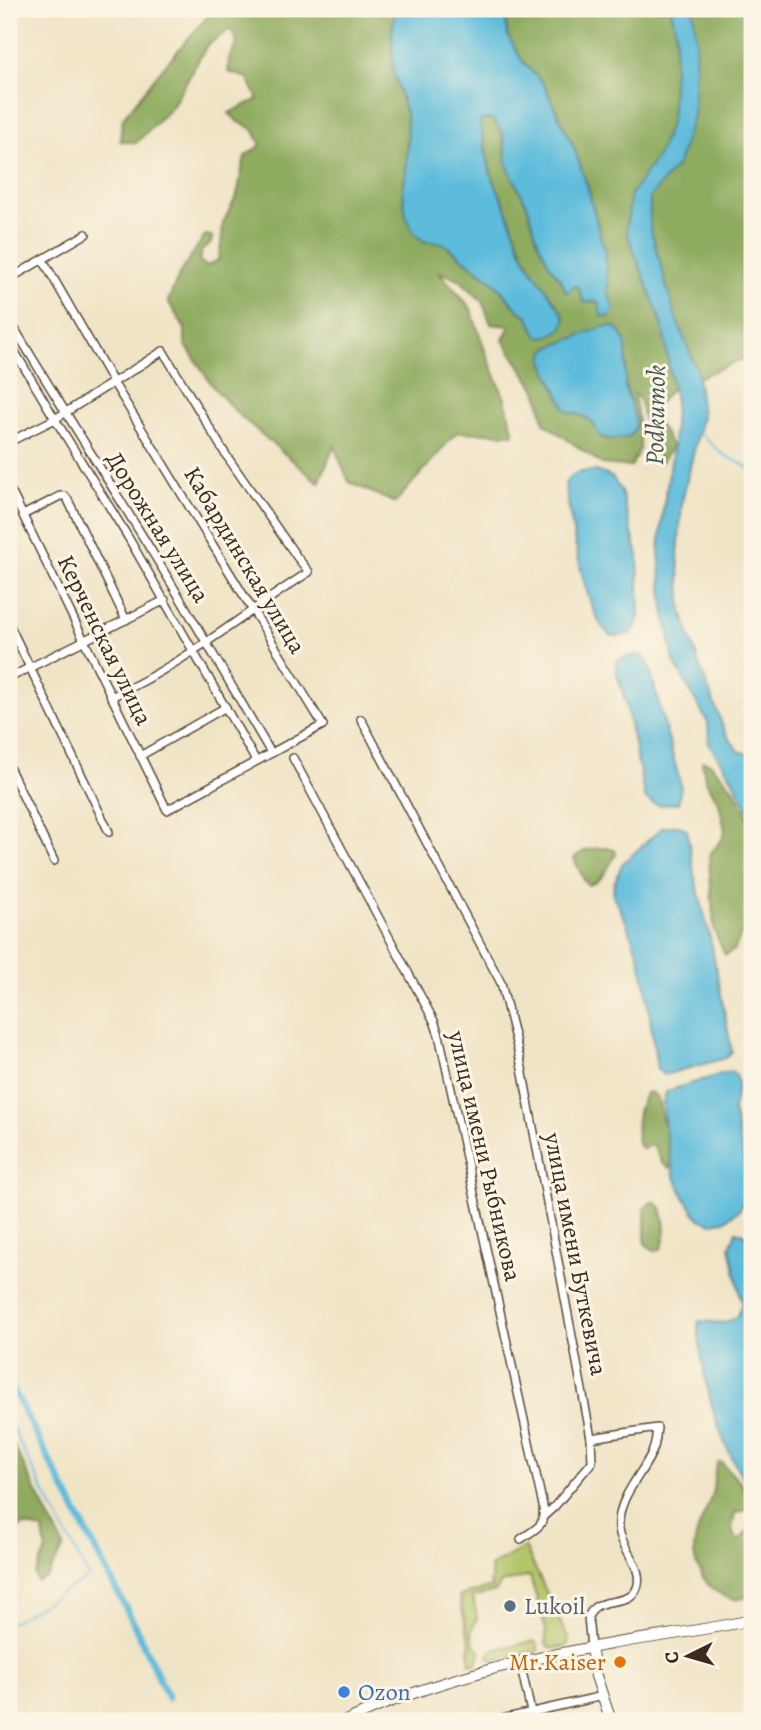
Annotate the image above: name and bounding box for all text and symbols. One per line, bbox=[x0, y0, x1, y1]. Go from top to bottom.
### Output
water label: Podkumok bbox=[637, 364, 674, 466]
street label: Дорожная улица bbox=[99, 445, 217, 609]
street label: Кабардинская улица bbox=[176, 460, 314, 660]
street label: Керченская улица bbox=[50, 550, 160, 730]
street label: улица имени Рыбникова bbox=[440, 1027, 529, 1284]
street label: улица имени Буткевича bbox=[537, 1129, 615, 1378]
place label: Lukoil bbox=[524, 1590, 585, 1622]
marker: Lukoil bbox=[502, 1598, 518, 1614]
north arrow bbox=[652, 1622, 722, 1692]
place label: Mr.Kaiser bbox=[509, 1646, 606, 1678]
text: С bbox=[659, 1650, 686, 1664]
marker: Mr.Kaiser bbox=[612, 1654, 628, 1670]
place label: Ozon bbox=[358, 1676, 411, 1708]
marker: Ozon bbox=[336, 1684, 352, 1700]

